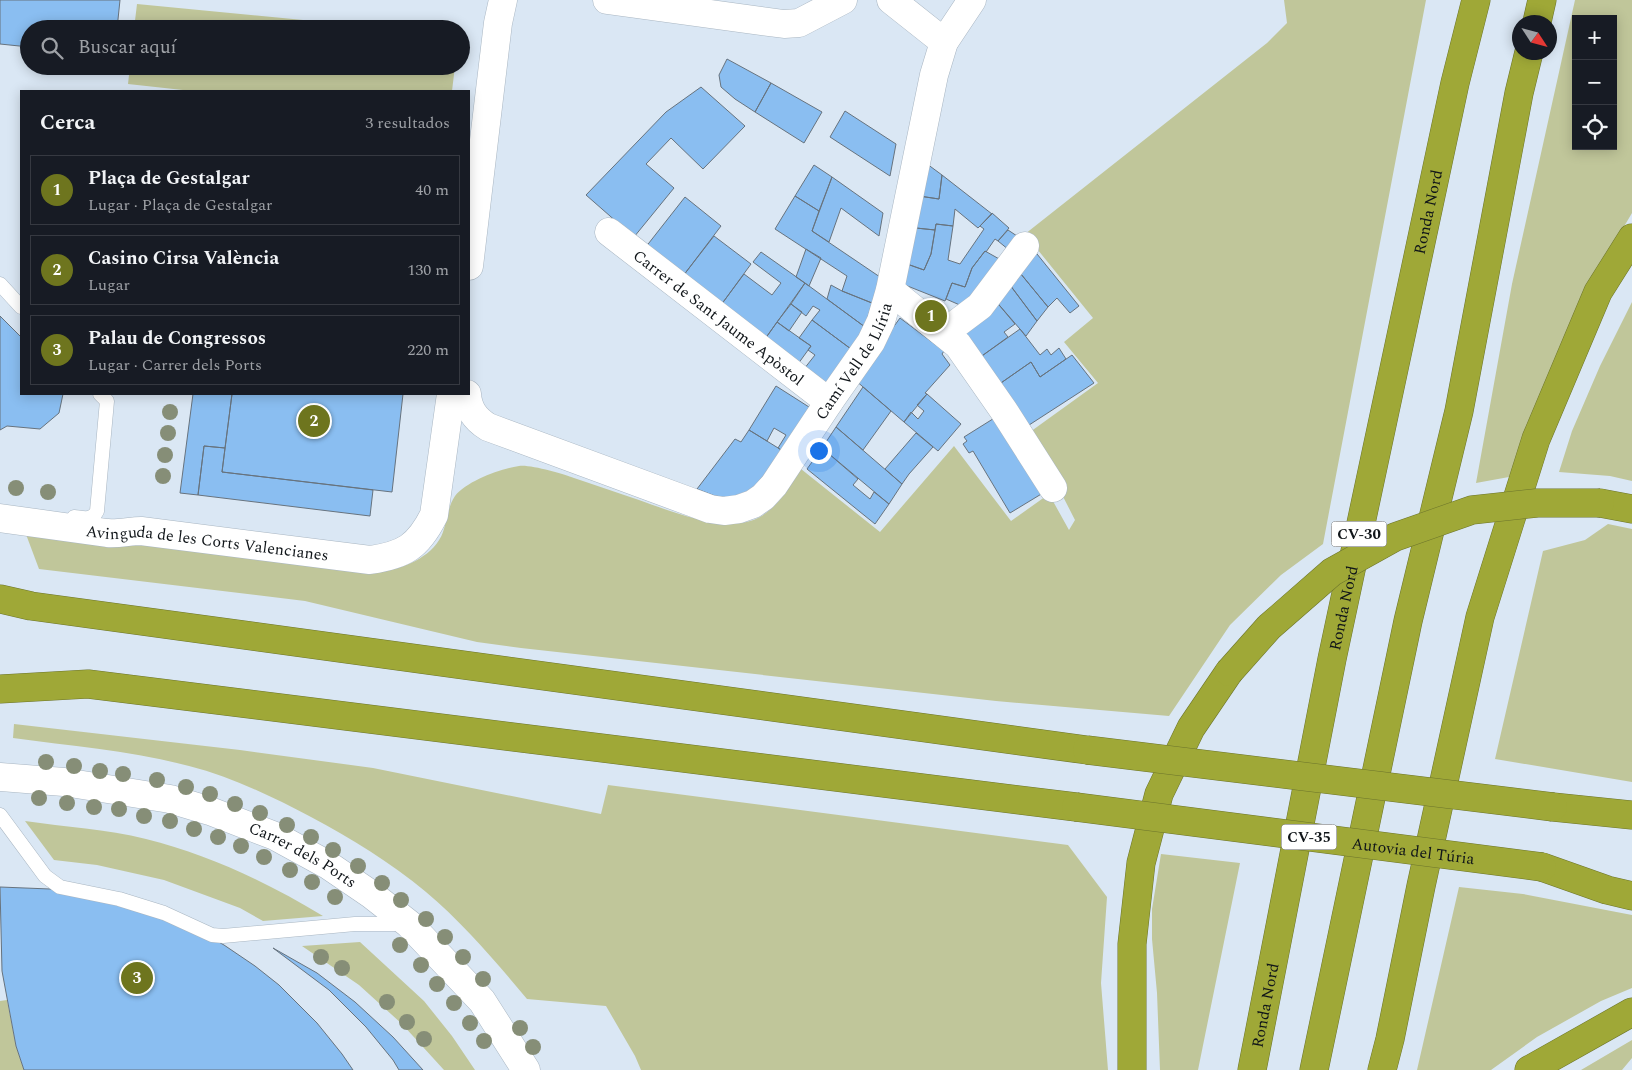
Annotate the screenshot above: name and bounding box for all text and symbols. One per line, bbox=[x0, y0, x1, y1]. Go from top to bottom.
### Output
north arrow bbox=[1512, 15, 1557, 60]
map controls bbox=[1572, 15, 1617, 150]
button: + bbox=[1572, 15, 1617, 60]
search box bbox=[20, 20, 470, 75]
text: Buscar aquí bbox=[78, 33, 177, 62]
icon: search bbox=[38, 34, 66, 62]
button: − bbox=[1572, 60, 1617, 105]
button: locate bbox=[1572, 105, 1617, 150]
text: Cerca bbox=[40, 107, 95, 139]
text: 3 resultados bbox=[365, 111, 450, 135]
text: Plaça de Gestalgar bbox=[88, 164, 250, 193]
street label: Ronda Nord bbox=[1408, 167, 1449, 257]
text: 1 bbox=[53, 178, 61, 202]
text: 40 m bbox=[415, 178, 449, 202]
text: Lugar · Plaça de Gestalgar bbox=[88, 193, 272, 217]
text: Casino Cirsa València bbox=[88, 244, 279, 273]
street label: Carrer de Sant Jaume Apòstol bbox=[628, 244, 809, 392]
text: 2 bbox=[53, 258, 61, 282]
text: 130 m bbox=[407, 258, 449, 282]
text: Lugar bbox=[88, 273, 130, 297]
pin: 1 bbox=[915, 297, 947, 335]
street label: Camí Vell de Llíria bbox=[809, 300, 899, 425]
text: Palau de Congressos bbox=[88, 324, 266, 353]
text: 3 bbox=[53, 338, 61, 362]
text: 220 m bbox=[407, 338, 449, 362]
text: Lugar · Carrer dels Ports bbox=[88, 353, 262, 377]
pin: 2 bbox=[298, 402, 330, 440]
your location bbox=[806, 438, 832, 464]
street label: Avinguda de les Corts Valencianes bbox=[84, 519, 330, 568]
road number: CV-30 bbox=[1332, 522, 1386, 546]
street label: Ronda Nord bbox=[1323, 563, 1365, 653]
street label: Carrer dels Ports bbox=[245, 816, 361, 894]
road number: CV-35 bbox=[1282, 824, 1336, 850]
street label: Autovia del Túria bbox=[1350, 832, 1476, 871]
pin: 3 bbox=[121, 959, 153, 997]
street label: Ronda Nord bbox=[1246, 961, 1286, 1050]

